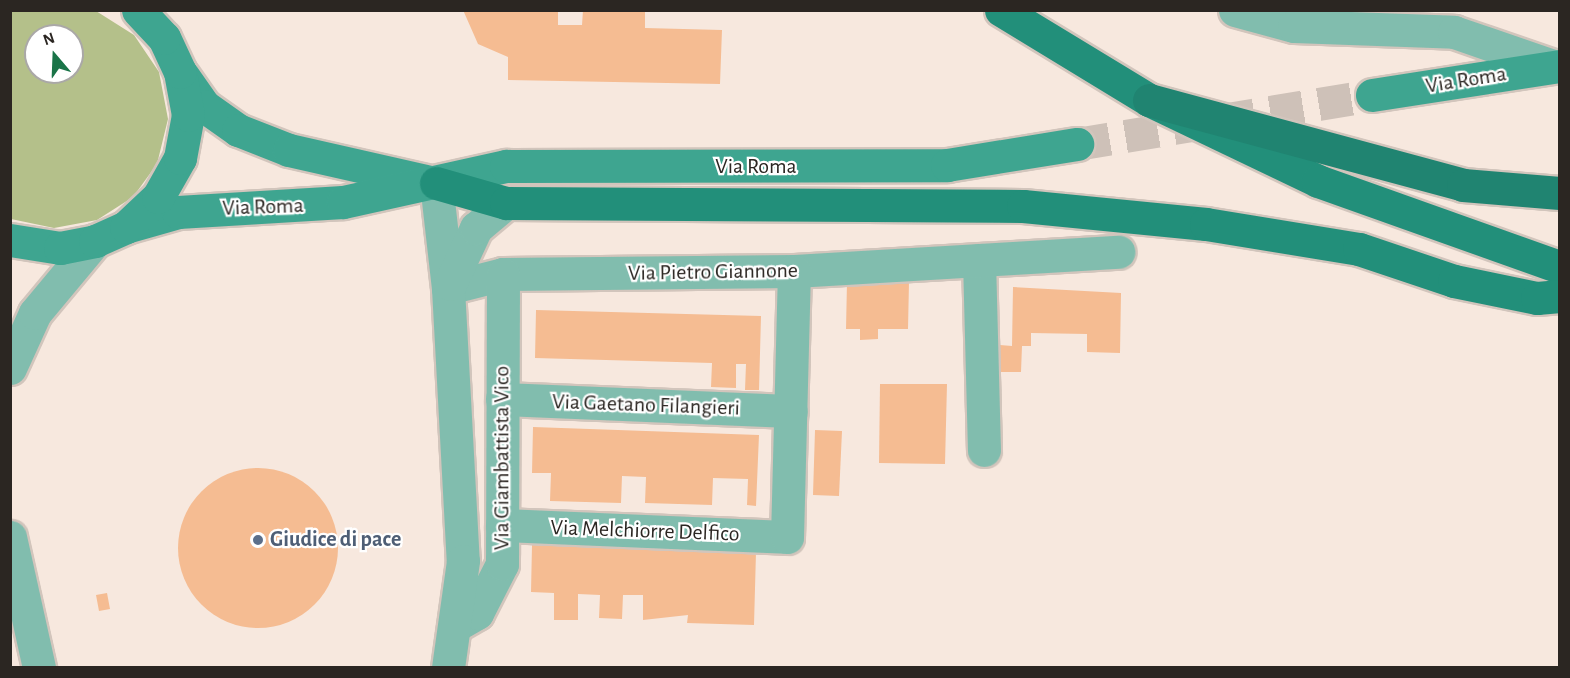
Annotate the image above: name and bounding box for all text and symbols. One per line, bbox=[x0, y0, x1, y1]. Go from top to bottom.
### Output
north arrow bbox=[24, 24, 84, 84]
text: N bbox=[41, 29, 57, 48]
street label: Via Roma bbox=[1424, 61, 1508, 99]
street label: Via Roma bbox=[715, 154, 797, 180]
street label: Via Roma bbox=[222, 192, 304, 222]
street label: Via Pietro Giannone bbox=[628, 257, 798, 287]
street label: Via Giambattista Vico bbox=[489, 366, 515, 550]
street label: Via Gaetano Filangieri bbox=[552, 389, 740, 421]
street label: Via Melchiorre Delfico bbox=[550, 515, 740, 547]
place label: Giudice di pace bbox=[270, 527, 401, 553]
marker: Giudice di pace bbox=[251, 533, 265, 547]

